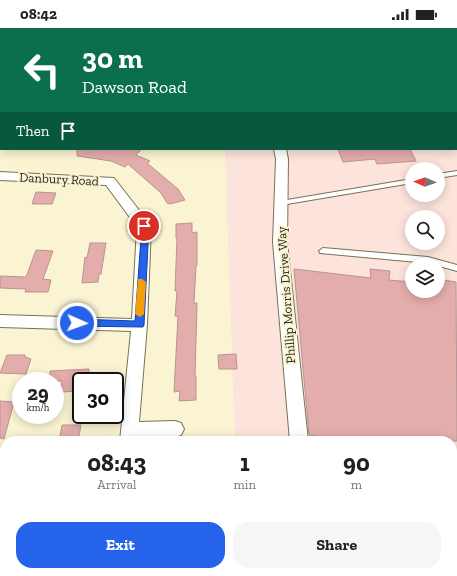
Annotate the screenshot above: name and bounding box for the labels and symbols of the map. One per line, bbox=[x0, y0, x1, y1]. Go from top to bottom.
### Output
north arrow bbox=[405, 162, 445, 202]
street label: Danbury Road bbox=[19, 169, 99, 189]
pin bbox=[127, 209, 161, 243]
street label: Phillip Morris Drive Way bbox=[274, 226, 298, 364]
position arrow bbox=[56, 302, 98, 344]
speed limit sign: 30 bbox=[72, 372, 124, 424]

